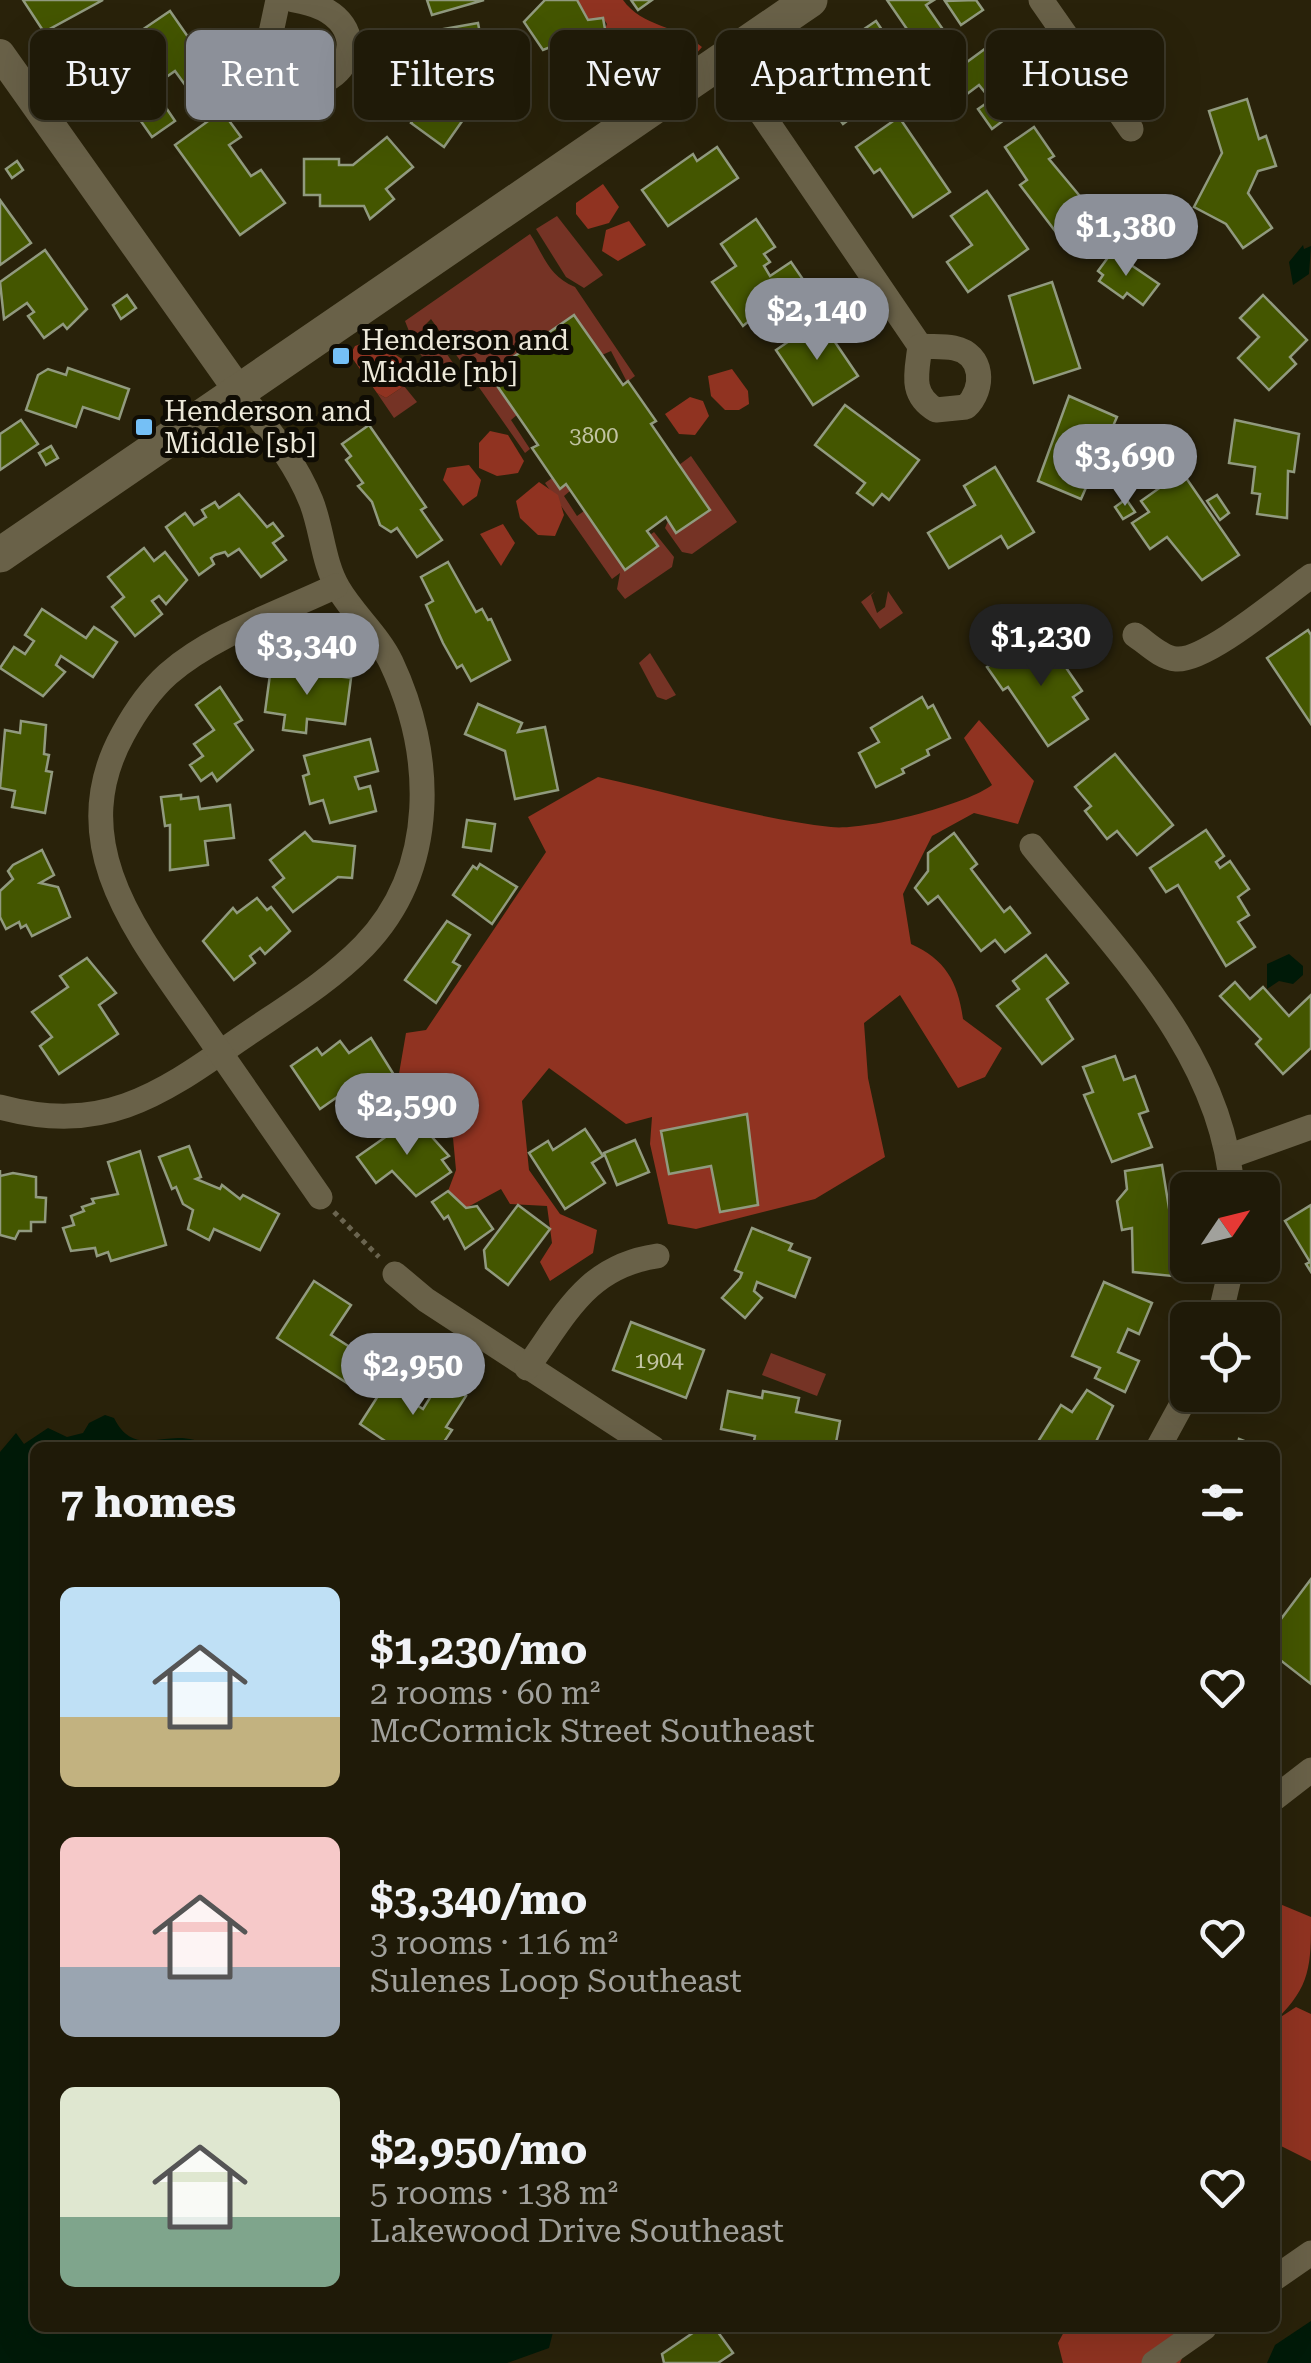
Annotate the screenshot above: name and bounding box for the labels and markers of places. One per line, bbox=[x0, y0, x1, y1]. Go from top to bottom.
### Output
pin: $1,380 bbox=[1045, 194, 1207, 279]
pin: $2,140 bbox=[736, 278, 898, 363]
place label: Henderson and Middle [nb] bbox=[361, 324, 569, 389]
marker: Henderson and Middle [nb] bbox=[330, 345, 352, 367]
place label: Henderson and Middle [sb] bbox=[164, 395, 372, 460]
marker: Henderson and Middle [sb] bbox=[133, 416, 155, 438]
pin: $3,690 bbox=[1044, 424, 1206, 509]
pin: $1,230 bbox=[960, 604, 1122, 689]
pin: $3,340 bbox=[226, 613, 388, 698]
pin: $2,590 bbox=[326, 1073, 488, 1158]
pin: $2,950 bbox=[332, 1333, 494, 1418]

